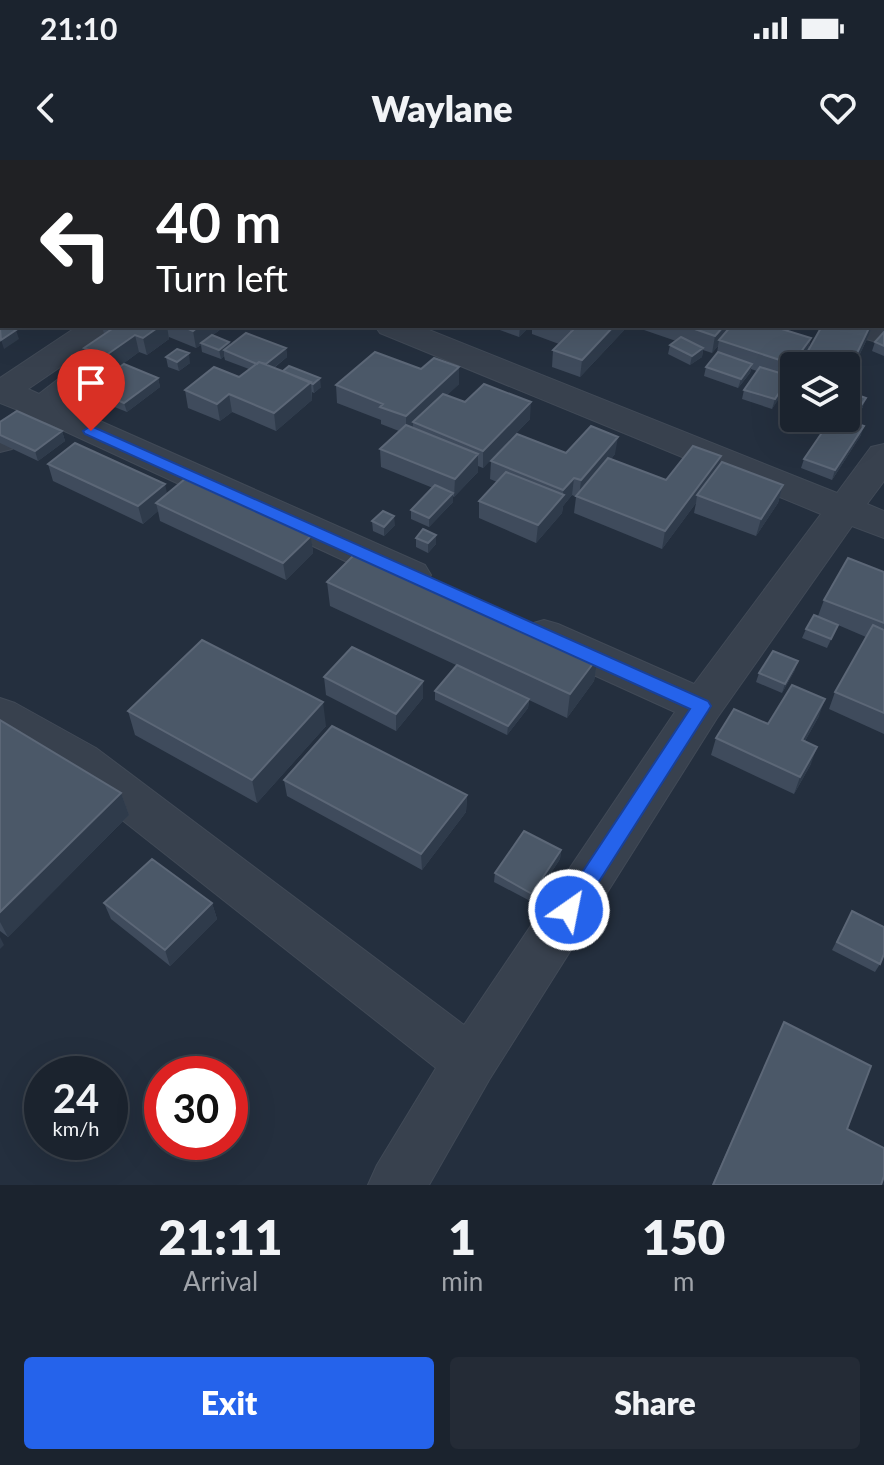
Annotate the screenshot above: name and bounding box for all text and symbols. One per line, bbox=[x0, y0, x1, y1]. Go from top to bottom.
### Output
text: 21:10 bbox=[40, 10, 117, 46]
icon: back bbox=[24, 86, 68, 130]
text: Waylane bbox=[371, 86, 513, 130]
icon: heart bbox=[816, 86, 860, 130]
text: 40 m bbox=[156, 188, 281, 255]
icon: left bbox=[24, 192, 128, 296]
text: Turn left bbox=[156, 256, 288, 300]
pin bbox=[57, 349, 125, 431]
map controls bbox=[780, 352, 860, 432]
button: layers bbox=[780, 352, 860, 432]
icon: arrive bbox=[69, 361, 113, 405]
position arrow bbox=[527, 868, 611, 952]
speed limit sign: 30 bbox=[144, 1056, 248, 1160]
text: 24 bbox=[53, 1074, 99, 1122]
text: km/h bbox=[53, 1116, 99, 1140]
text: 21:11 bbox=[159, 1208, 283, 1265]
text: 1 bbox=[448, 1208, 476, 1265]
text: 150 bbox=[642, 1208, 725, 1265]
text: Arrival bbox=[183, 1265, 258, 1297]
text: min bbox=[441, 1265, 483, 1297]
text: m bbox=[673, 1265, 694, 1297]
button: Exit bbox=[24, 1357, 434, 1449]
button: Share bbox=[450, 1357, 860, 1449]

